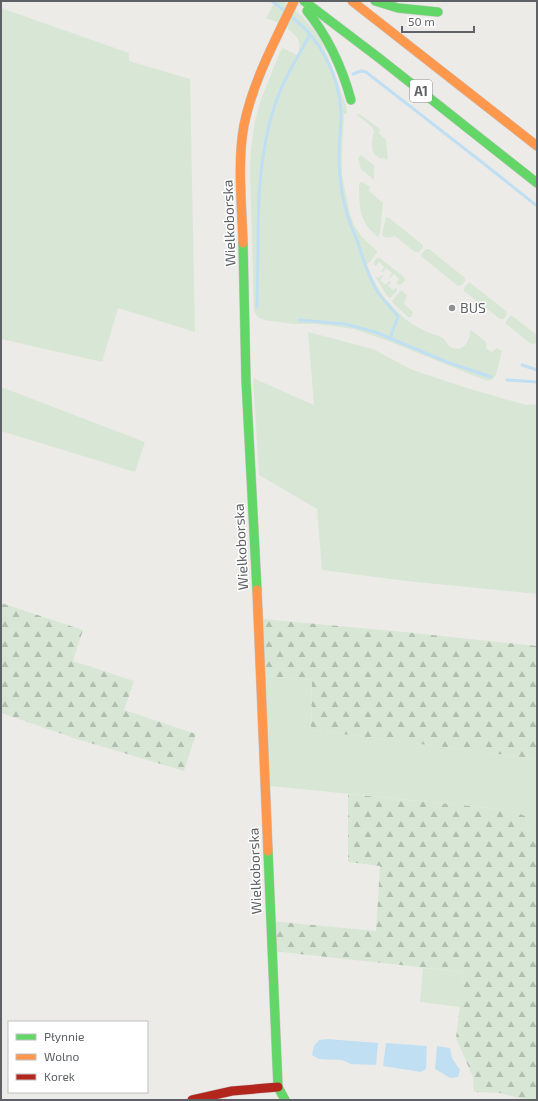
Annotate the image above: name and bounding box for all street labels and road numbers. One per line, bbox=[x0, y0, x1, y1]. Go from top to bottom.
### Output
road number: A1 bbox=[410, 80, 432, 102]
street label: Wielkoborska bbox=[218, 179, 239, 267]
street label: Wielkoborska bbox=[230, 503, 251, 591]
street label: Wielkoborska bbox=[244, 827, 265, 915]

